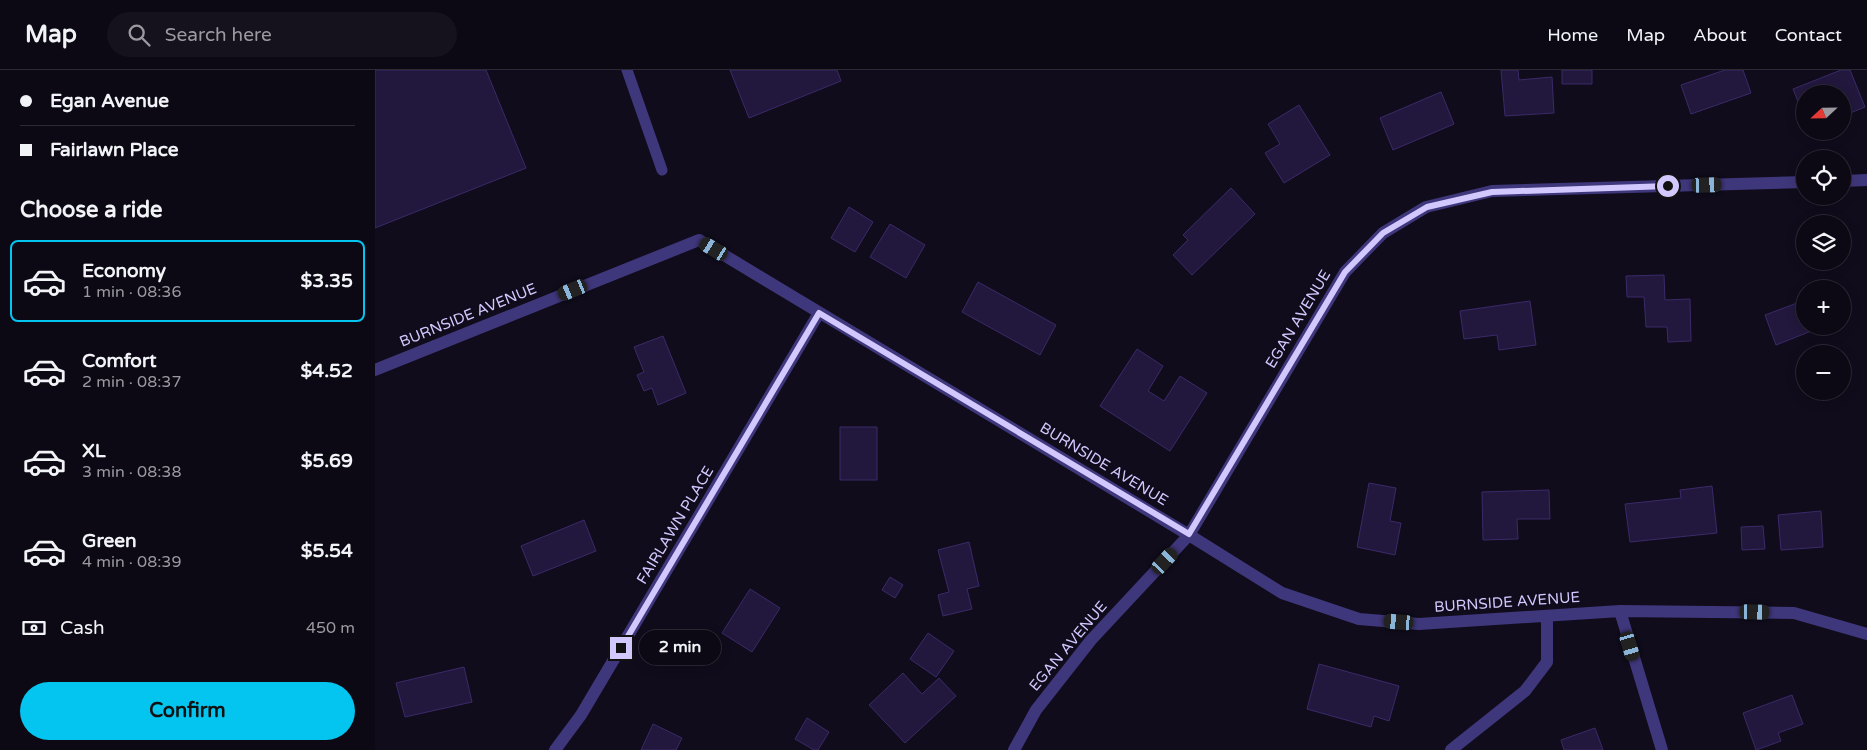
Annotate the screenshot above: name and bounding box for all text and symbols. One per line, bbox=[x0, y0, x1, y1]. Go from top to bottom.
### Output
search box bbox=[107, 12, 457, 57]
text: Map bbox=[25, 20, 77, 49]
icon: search bbox=[125, 21, 153, 49]
text: Search here bbox=[165, 24, 272, 46]
text: Home bbox=[1547, 24, 1598, 46]
text: Map bbox=[1626, 24, 1665, 46]
text: About bbox=[1693, 24, 1747, 46]
text: Contact bbox=[1775, 24, 1842, 46]
north arrow bbox=[1796, 85, 1851, 140]
map controls bbox=[1796, 85, 1851, 400]
text: Egan Avenue bbox=[50, 90, 169, 112]
text: Fairlawn Place bbox=[50, 139, 178, 161]
button: locate bbox=[1796, 150, 1851, 205]
route start bbox=[1657, 175, 1679, 197]
car bbox=[1691, 177, 1722, 193]
text: Choose a ride bbox=[20, 197, 163, 223]
button: layers bbox=[1796, 215, 1851, 270]
car bbox=[697, 235, 730, 263]
icon: car bbox=[22, 259, 67, 304]
text: Economy bbox=[82, 260, 166, 282]
street label: EGAN AVENUE bbox=[1262, 267, 1334, 371]
text: $3.35 bbox=[301, 270, 353, 292]
car bbox=[556, 277, 589, 303]
street label: BURNSIDE AVENUE bbox=[397, 279, 539, 351]
button: + bbox=[1796, 280, 1851, 335]
text: 1 min · 08:36 bbox=[82, 282, 181, 302]
button: − bbox=[1796, 345, 1851, 400]
icon: car bbox=[22, 349, 67, 394]
text: Comfort bbox=[82, 350, 156, 372]
text: $4.52 bbox=[301, 360, 353, 382]
text: 2 min · 08:37 bbox=[82, 372, 181, 392]
street label: BURNSIDE AVENUE bbox=[1037, 419, 1171, 509]
icon: car bbox=[22, 439, 67, 484]
text: XL bbox=[82, 440, 106, 462]
text: $5.69 bbox=[301, 450, 353, 472]
text: 3 min · 08:38 bbox=[82, 462, 181, 482]
street label: FAIRLAWN PLACE bbox=[633, 463, 717, 587]
icon: car bbox=[22, 529, 67, 574]
text: Green bbox=[82, 530, 136, 552]
text: $5.54 bbox=[301, 540, 353, 562]
car bbox=[1149, 545, 1180, 577]
text: 4 min · 08:39 bbox=[82, 552, 181, 572]
street label: BURNSIDE AVENUE bbox=[1433, 588, 1581, 616]
street label: EGAN AVENUE bbox=[1025, 598, 1111, 694]
car bbox=[1739, 604, 1770, 620]
car bbox=[1383, 613, 1414, 631]
icon: cash bbox=[20, 614, 48, 642]
text: Cash bbox=[60, 617, 105, 639]
text: 450 m bbox=[306, 618, 355, 638]
car bbox=[1618, 629, 1641, 663]
callout: 2 min bbox=[639, 630, 721, 666]
route end bbox=[610, 637, 632, 659]
text: 2 min bbox=[659, 637, 701, 657]
button: Confirm bbox=[20, 682, 355, 740]

